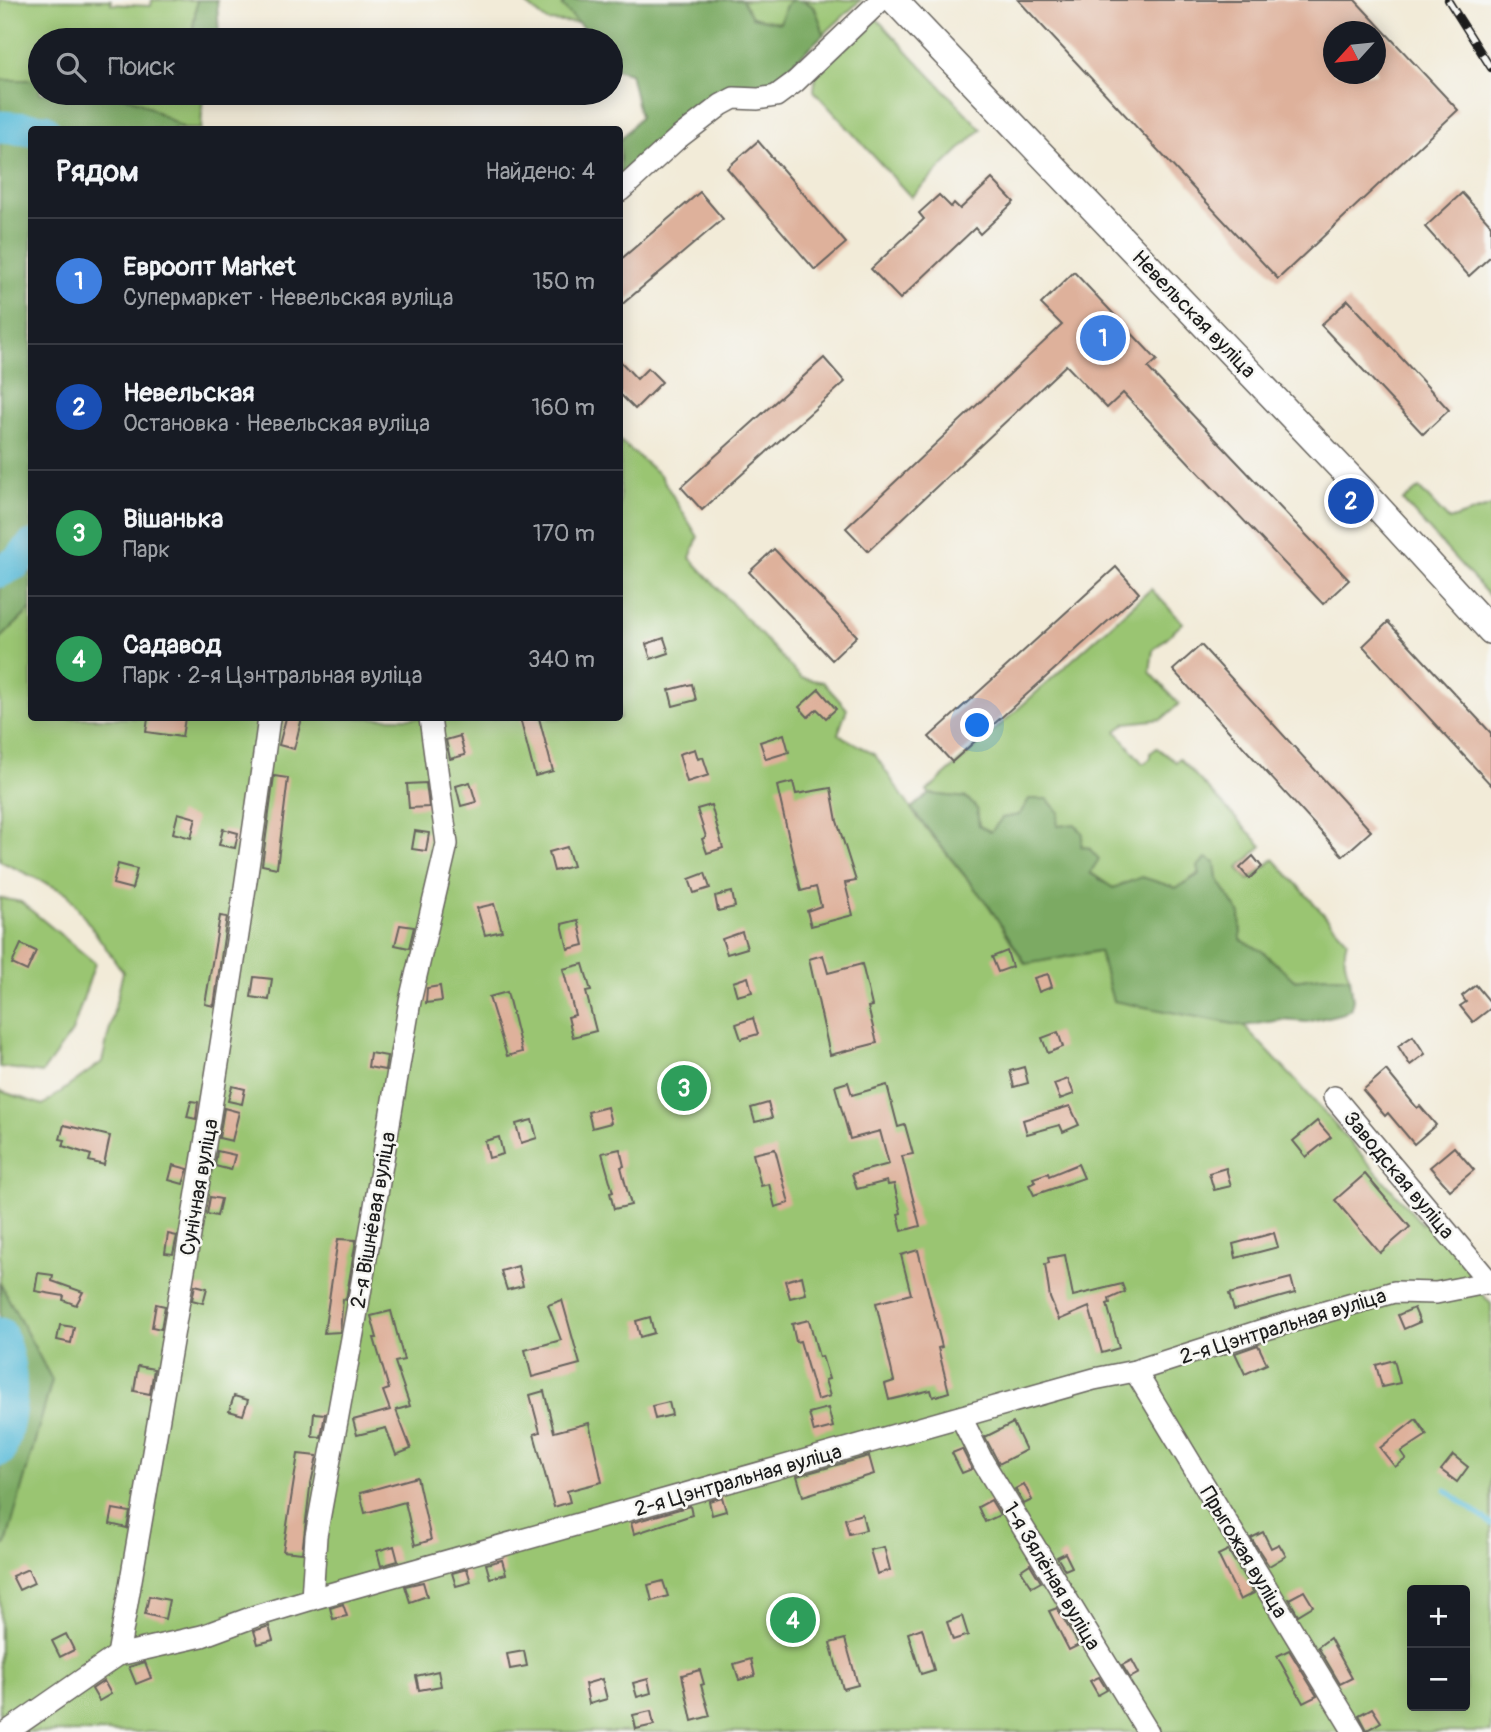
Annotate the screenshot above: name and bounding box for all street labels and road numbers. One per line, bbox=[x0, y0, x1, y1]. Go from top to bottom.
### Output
street label: Невельская вуліца bbox=[1126, 245, 1262, 384]
street label: Заводская вуліца bbox=[1337, 1106, 1460, 1245]
street label: Сунічная вуліца bbox=[174, 1117, 225, 1258]
street label: 2-я Вішнёвая вуліца bbox=[345, 1130, 402, 1311]
street label: 2-я Цэнтральная вуліца bbox=[1177, 1282, 1390, 1371]
street label: 2-я Цэнтральная вуліца bbox=[631, 1438, 845, 1523]
street label: Прыгожая вуліца bbox=[1194, 1481, 1294, 1623]
street label: 1-я Зялёная вуліца bbox=[997, 1497, 1106, 1655]

